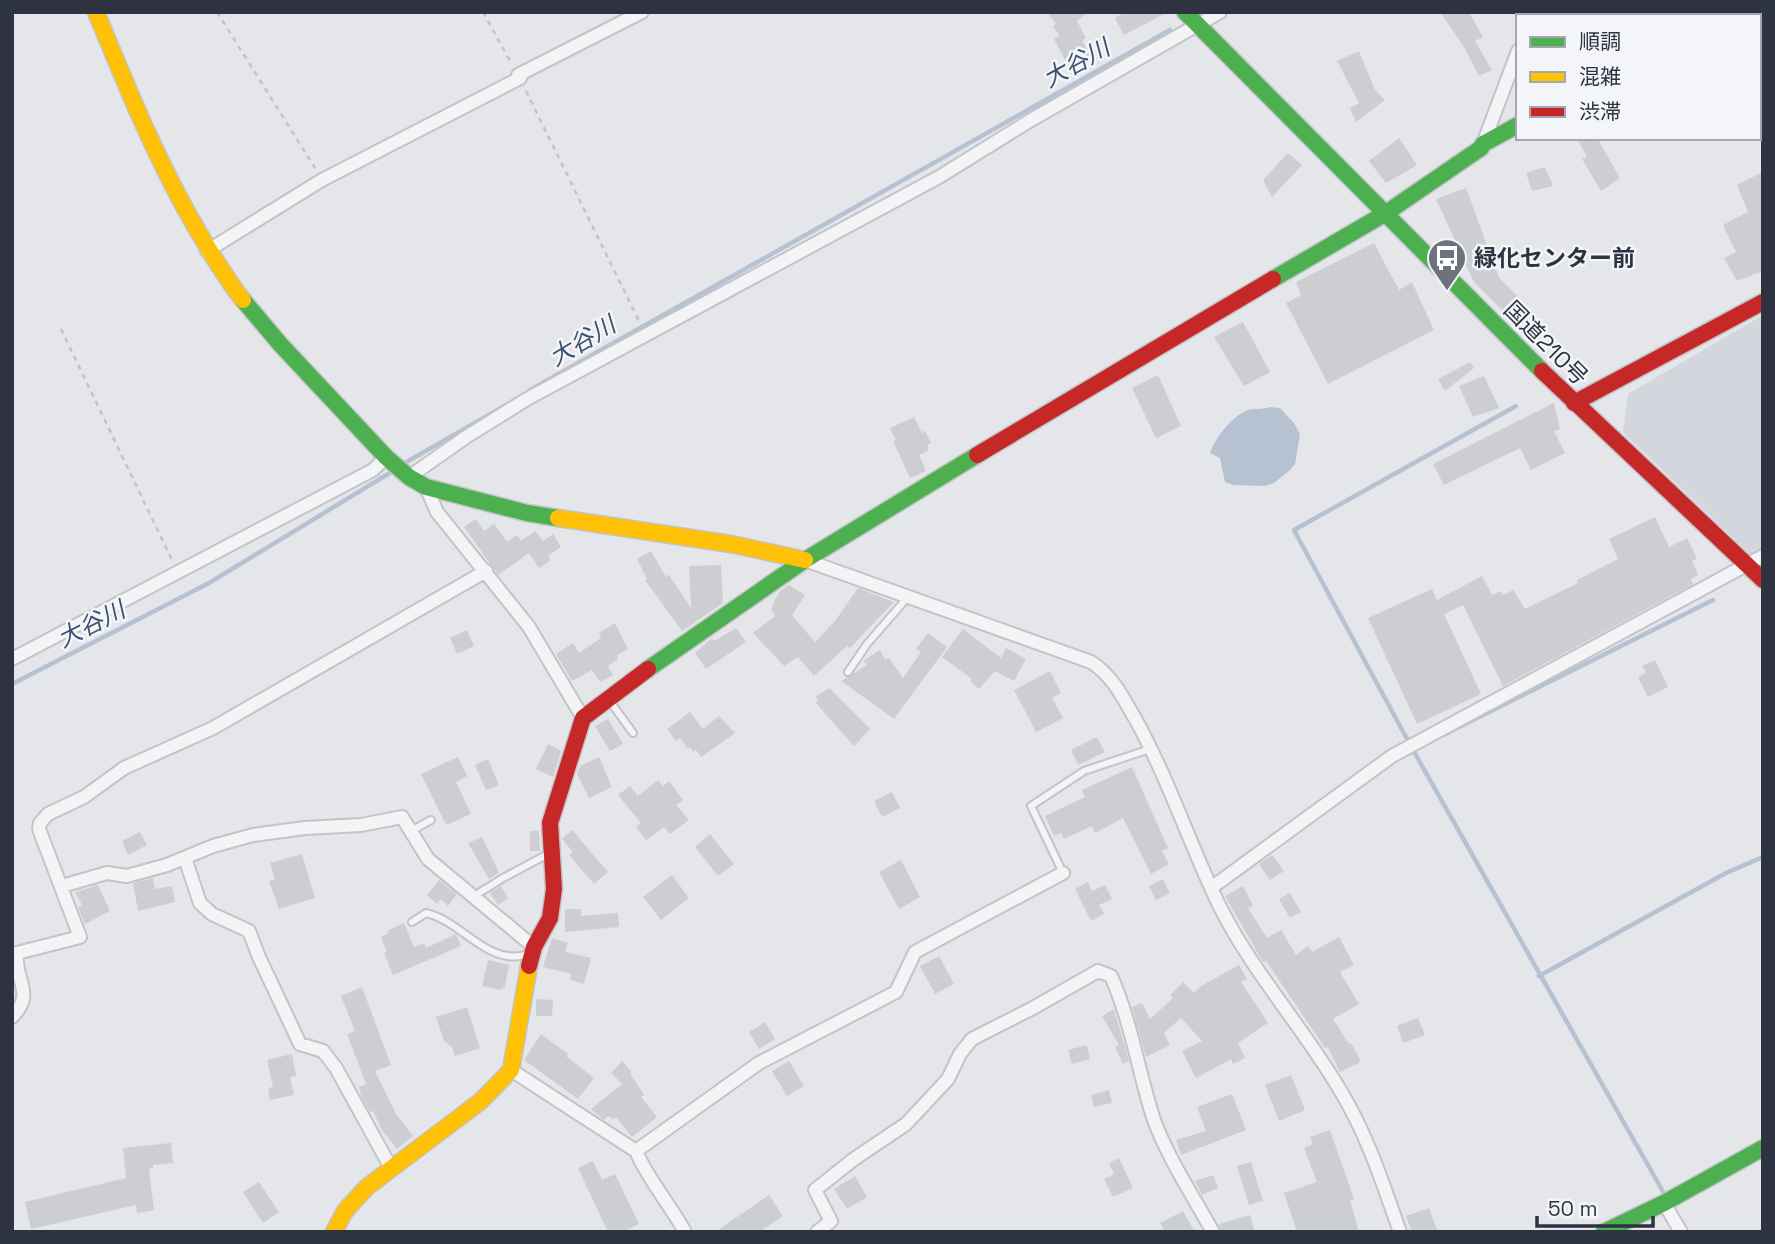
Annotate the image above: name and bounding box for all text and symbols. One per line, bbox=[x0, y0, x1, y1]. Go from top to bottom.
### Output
legend bbox=[1516, 14, 1761, 140]
text: 順調 bbox=[1579, 28, 1621, 55]
water label: 大谷川 bbox=[1037, 31, 1118, 94]
text: 混雑 bbox=[1579, 63, 1621, 90]
text: 渋滞 bbox=[1579, 98, 1621, 125]
bus stop icon: 緑化センター前 bbox=[1426, 237, 1468, 292]
place label: 緑化センター前 bbox=[1474, 243, 1635, 273]
street label: 国道210号 bbox=[1497, 294, 1595, 392]
water label: 大谷川 bbox=[543, 308, 623, 373]
water label: 大谷川 bbox=[52, 592, 133, 654]
scale bar bbox=[1537, 1184, 1652, 1228]
text: 50 m bbox=[1548, 1195, 1598, 1222]

